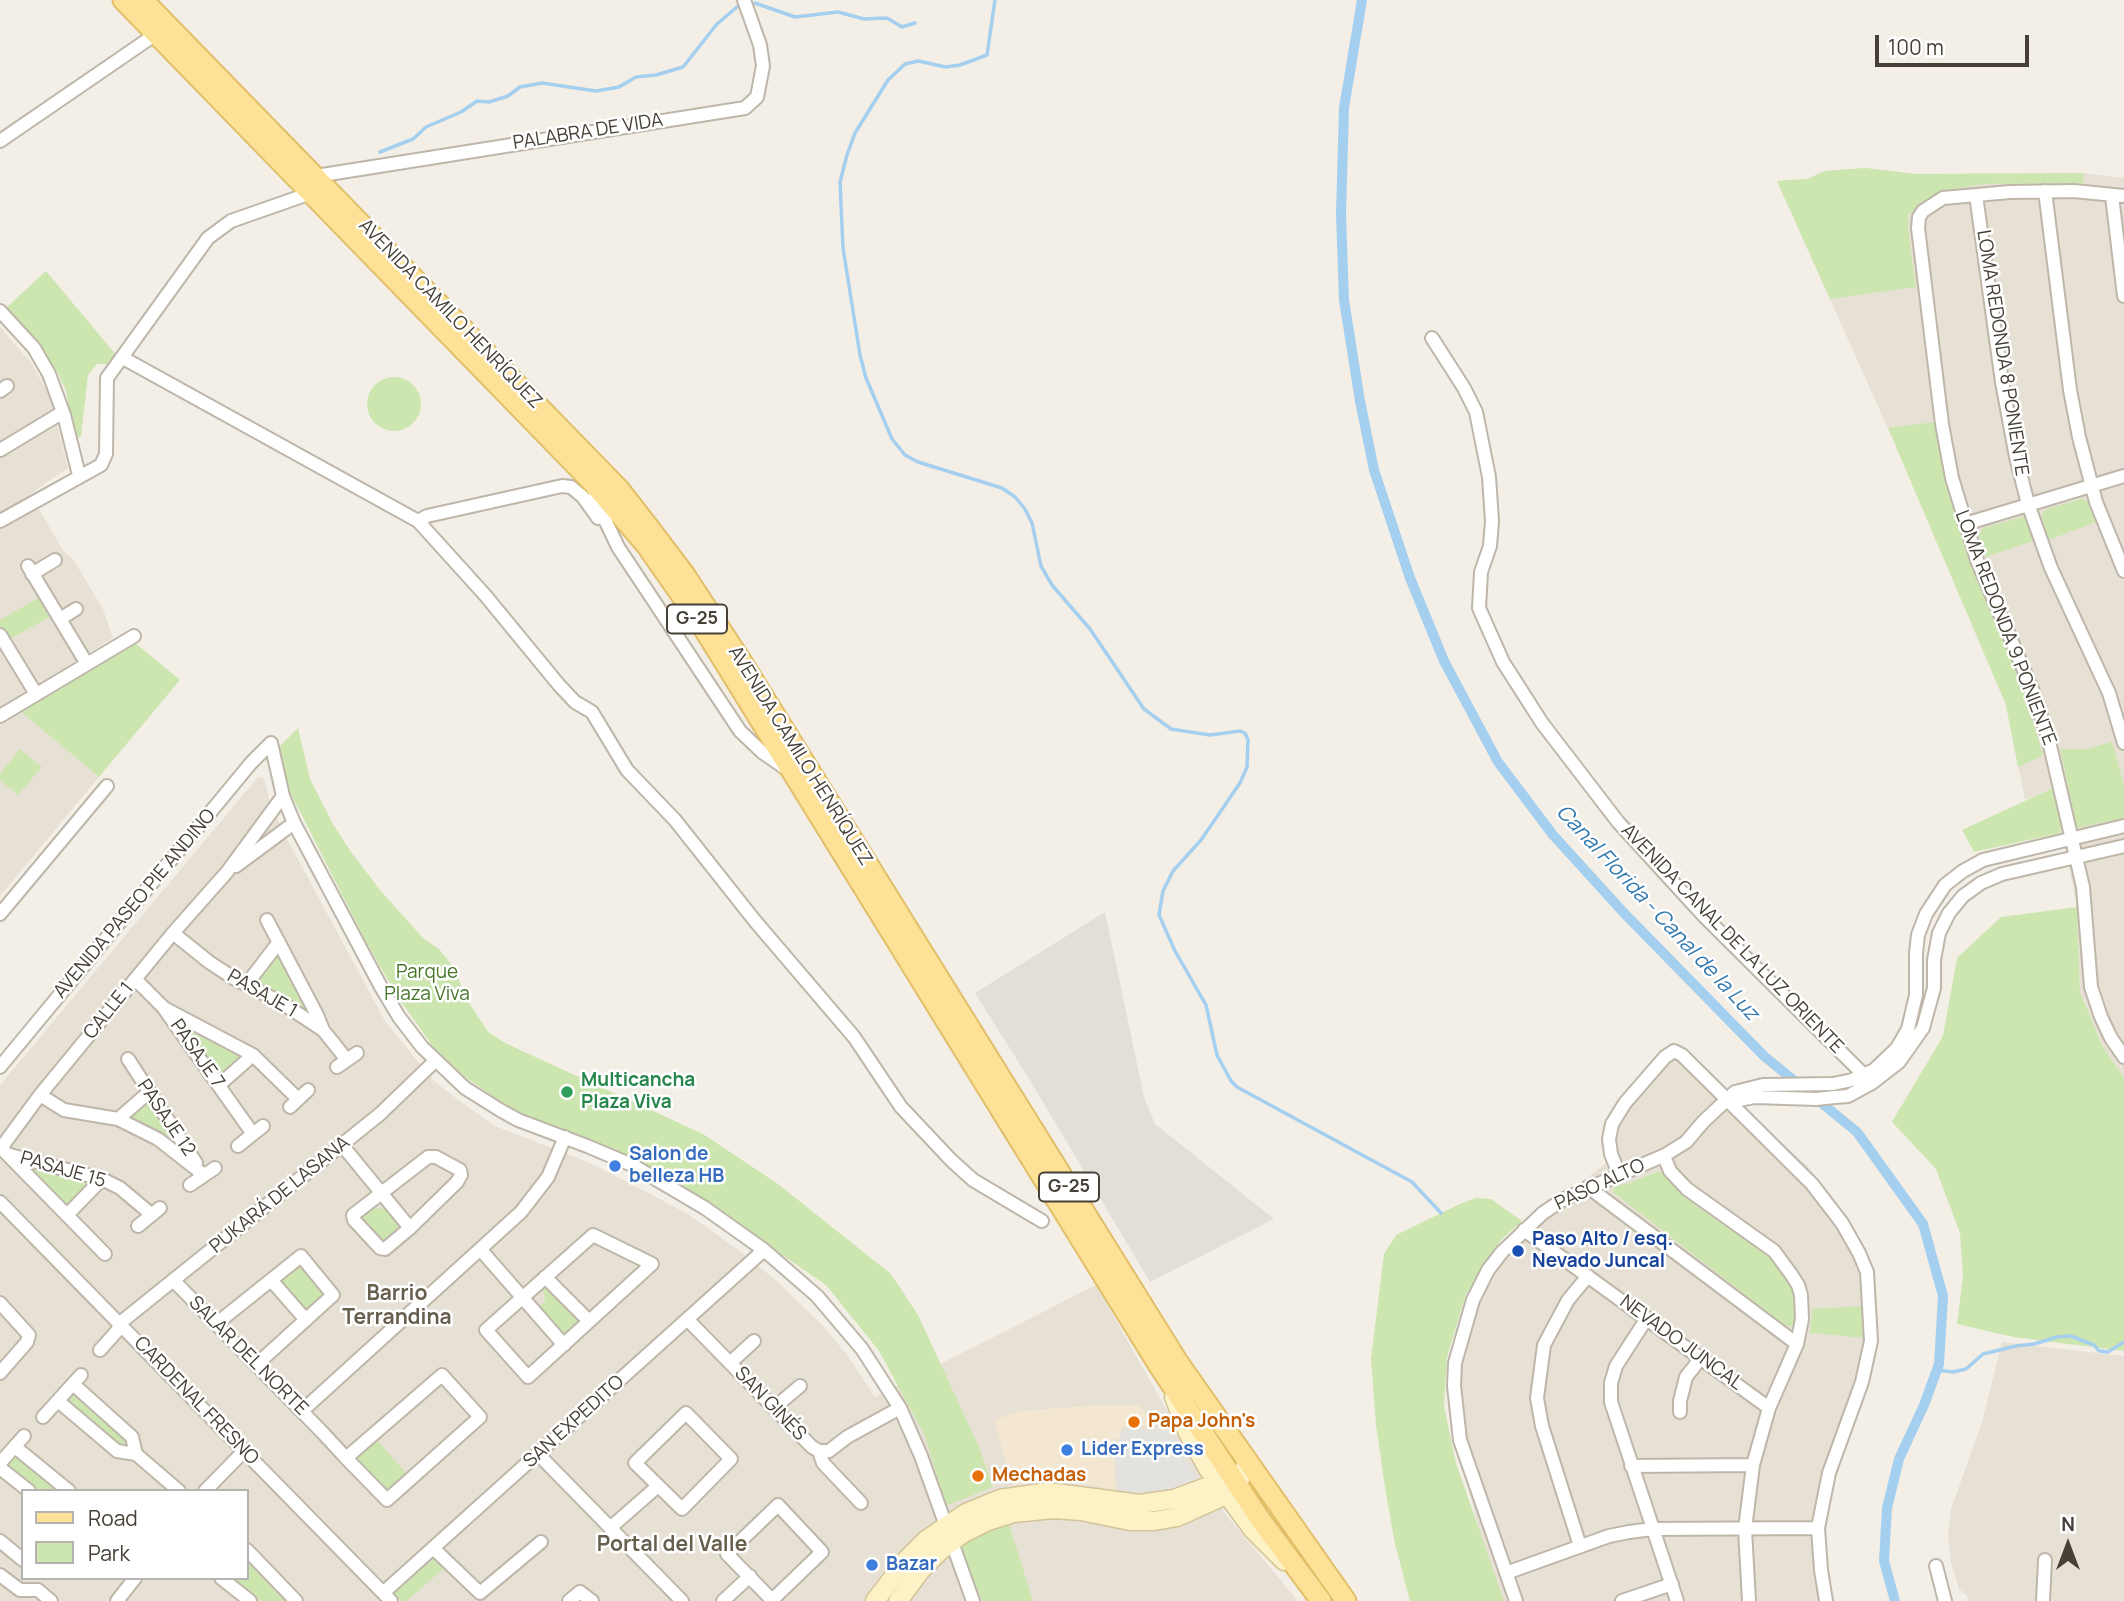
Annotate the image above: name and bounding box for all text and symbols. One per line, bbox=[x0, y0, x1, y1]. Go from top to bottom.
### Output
scale bar bbox=[1879, 21, 2033, 65]
text: 100 m bbox=[1888, 33, 1944, 61]
street label: PALABRA DE VIDA bbox=[511, 109, 665, 155]
street label: AVENIDA CAMILO HENRÍQUEZ bbox=[354, 215, 546, 413]
street label: LOMA REDONDA 8 PONIENTE bbox=[1971, 228, 2033, 478]
street label: LOMA REDONDA 9 PONIENTE bbox=[1950, 507, 2060, 749]
road number: G-25 bbox=[667, 604, 727, 634]
street label: AVENIDA CAMILO HENRÍQUEZ bbox=[723, 642, 877, 870]
water label: Canal Florida - Canal de la Luz bbox=[1550, 800, 1764, 1026]
street label: AVENIDA PASEO PIE ANDINO bbox=[49, 805, 221, 1003]
street label: AVENIDA CANAL DE LA LUZ ORIENTE bbox=[1616, 820, 1848, 1058]
park label: Parque Plaza Viva bbox=[384, 962, 470, 1006]
street label: PASAJE 1 bbox=[223, 965, 301, 1023]
street label: CALLE 1 bbox=[79, 978, 139, 1044]
street label: PASAJE 7 bbox=[165, 1015, 229, 1093]
place label: Multicancha Plaza Viva bbox=[581, 1070, 695, 1114]
street label: PASAJE 12 bbox=[132, 1075, 200, 1161]
marker: Multicancha Plaza Viva bbox=[559, 1084, 575, 1100]
street label: PUKARÁ DE LASANA bbox=[205, 1132, 355, 1258]
place label: Salon de belleza HB bbox=[629, 1144, 724, 1188]
street label: PASAJE 15 bbox=[18, 1147, 108, 1193]
street label: PASO ALTO bbox=[1552, 1154, 1648, 1216]
marker: Salon de belleza HB bbox=[607, 1158, 623, 1174]
road number: G-25 bbox=[1039, 1172, 1099, 1202]
place label: Paso Alto / esq. Nevado Juncal bbox=[1532, 1229, 1673, 1273]
marker: Paso Alto / esq. Nevado Juncal bbox=[1510, 1243, 1526, 1259]
district label: Barrio Terrandina bbox=[342, 1281, 452, 1331]
street label: NEVADO JUNCAL bbox=[1615, 1291, 1747, 1395]
street label: SALAR DEL NORTE bbox=[184, 1292, 312, 1420]
street label: CARDENAL FRESNO bbox=[129, 1332, 263, 1470]
street label: SAN GINÉS bbox=[729, 1362, 811, 1446]
street label: SAN EXPEDITO bbox=[519, 1371, 629, 1473]
place label: Papa John's bbox=[1148, 1411, 1255, 1433]
marker: Papa John's bbox=[1126, 1414, 1142, 1430]
place label: Lider Express bbox=[1081, 1439, 1204, 1461]
marker: Lider Express bbox=[1059, 1442, 1075, 1458]
place label: Mechadas bbox=[992, 1465, 1086, 1487]
marker: Mechadas bbox=[970, 1468, 986, 1484]
legend bbox=[21, 1489, 248, 1580]
text: Road bbox=[88, 1504, 138, 1532]
north arrow bbox=[2033, 1510, 2103, 1580]
text: N bbox=[2061, 1511, 2075, 1537]
district label: Portal del Valle bbox=[597, 1532, 747, 1558]
text: Park bbox=[88, 1539, 130, 1567]
place label: Bazar bbox=[886, 1554, 937, 1576]
marker: Bazar bbox=[864, 1557, 880, 1573]

